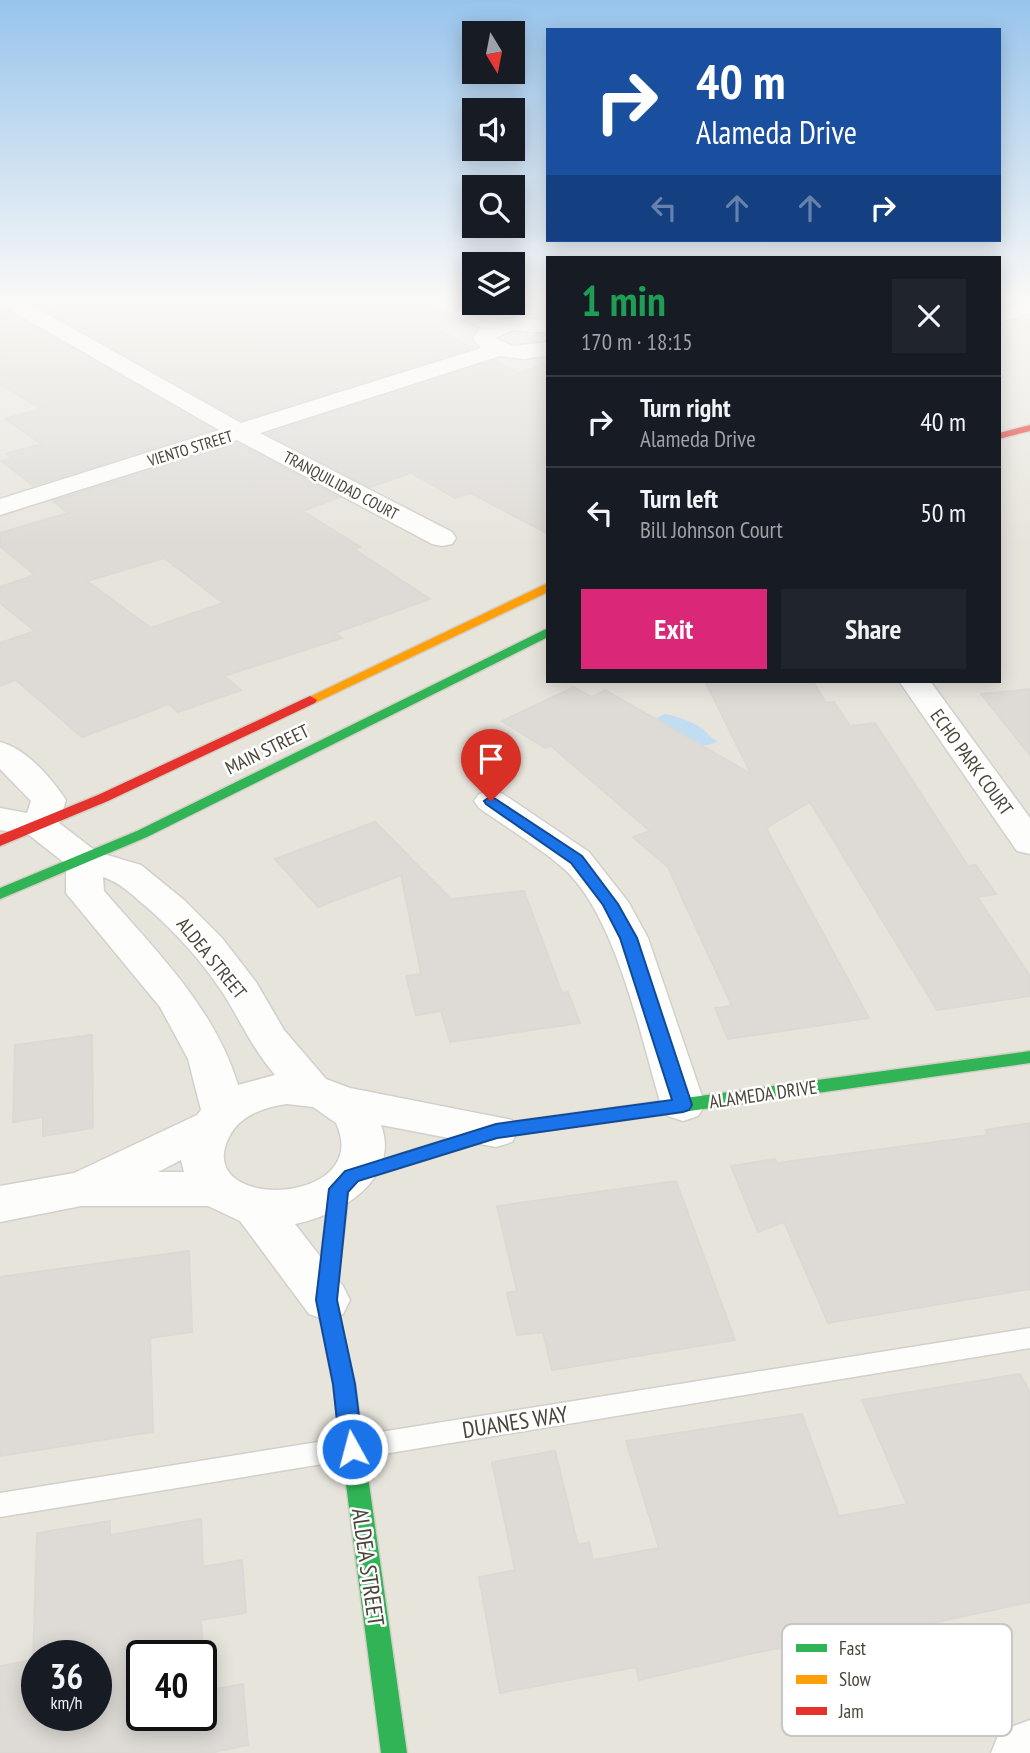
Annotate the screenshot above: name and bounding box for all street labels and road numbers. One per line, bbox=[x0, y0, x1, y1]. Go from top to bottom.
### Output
street label: VIENTO STREET bbox=[144, 426, 235, 471]
street label: TRANQUILIDAD COURT bbox=[280, 446, 402, 524]
street label: ECHO PARK COURT bbox=[925, 704, 1019, 820]
street label: MAIN STREET bbox=[221, 718, 313, 780]
street label: ALDEA STREET bbox=[172, 912, 252, 1004]
street label: ALAMEDA DRIVE bbox=[708, 1075, 818, 1113]
street label: DUANES WAY bbox=[460, 1399, 570, 1444]
street label: ALDEA STREET bbox=[346, 1506, 391, 1628]

